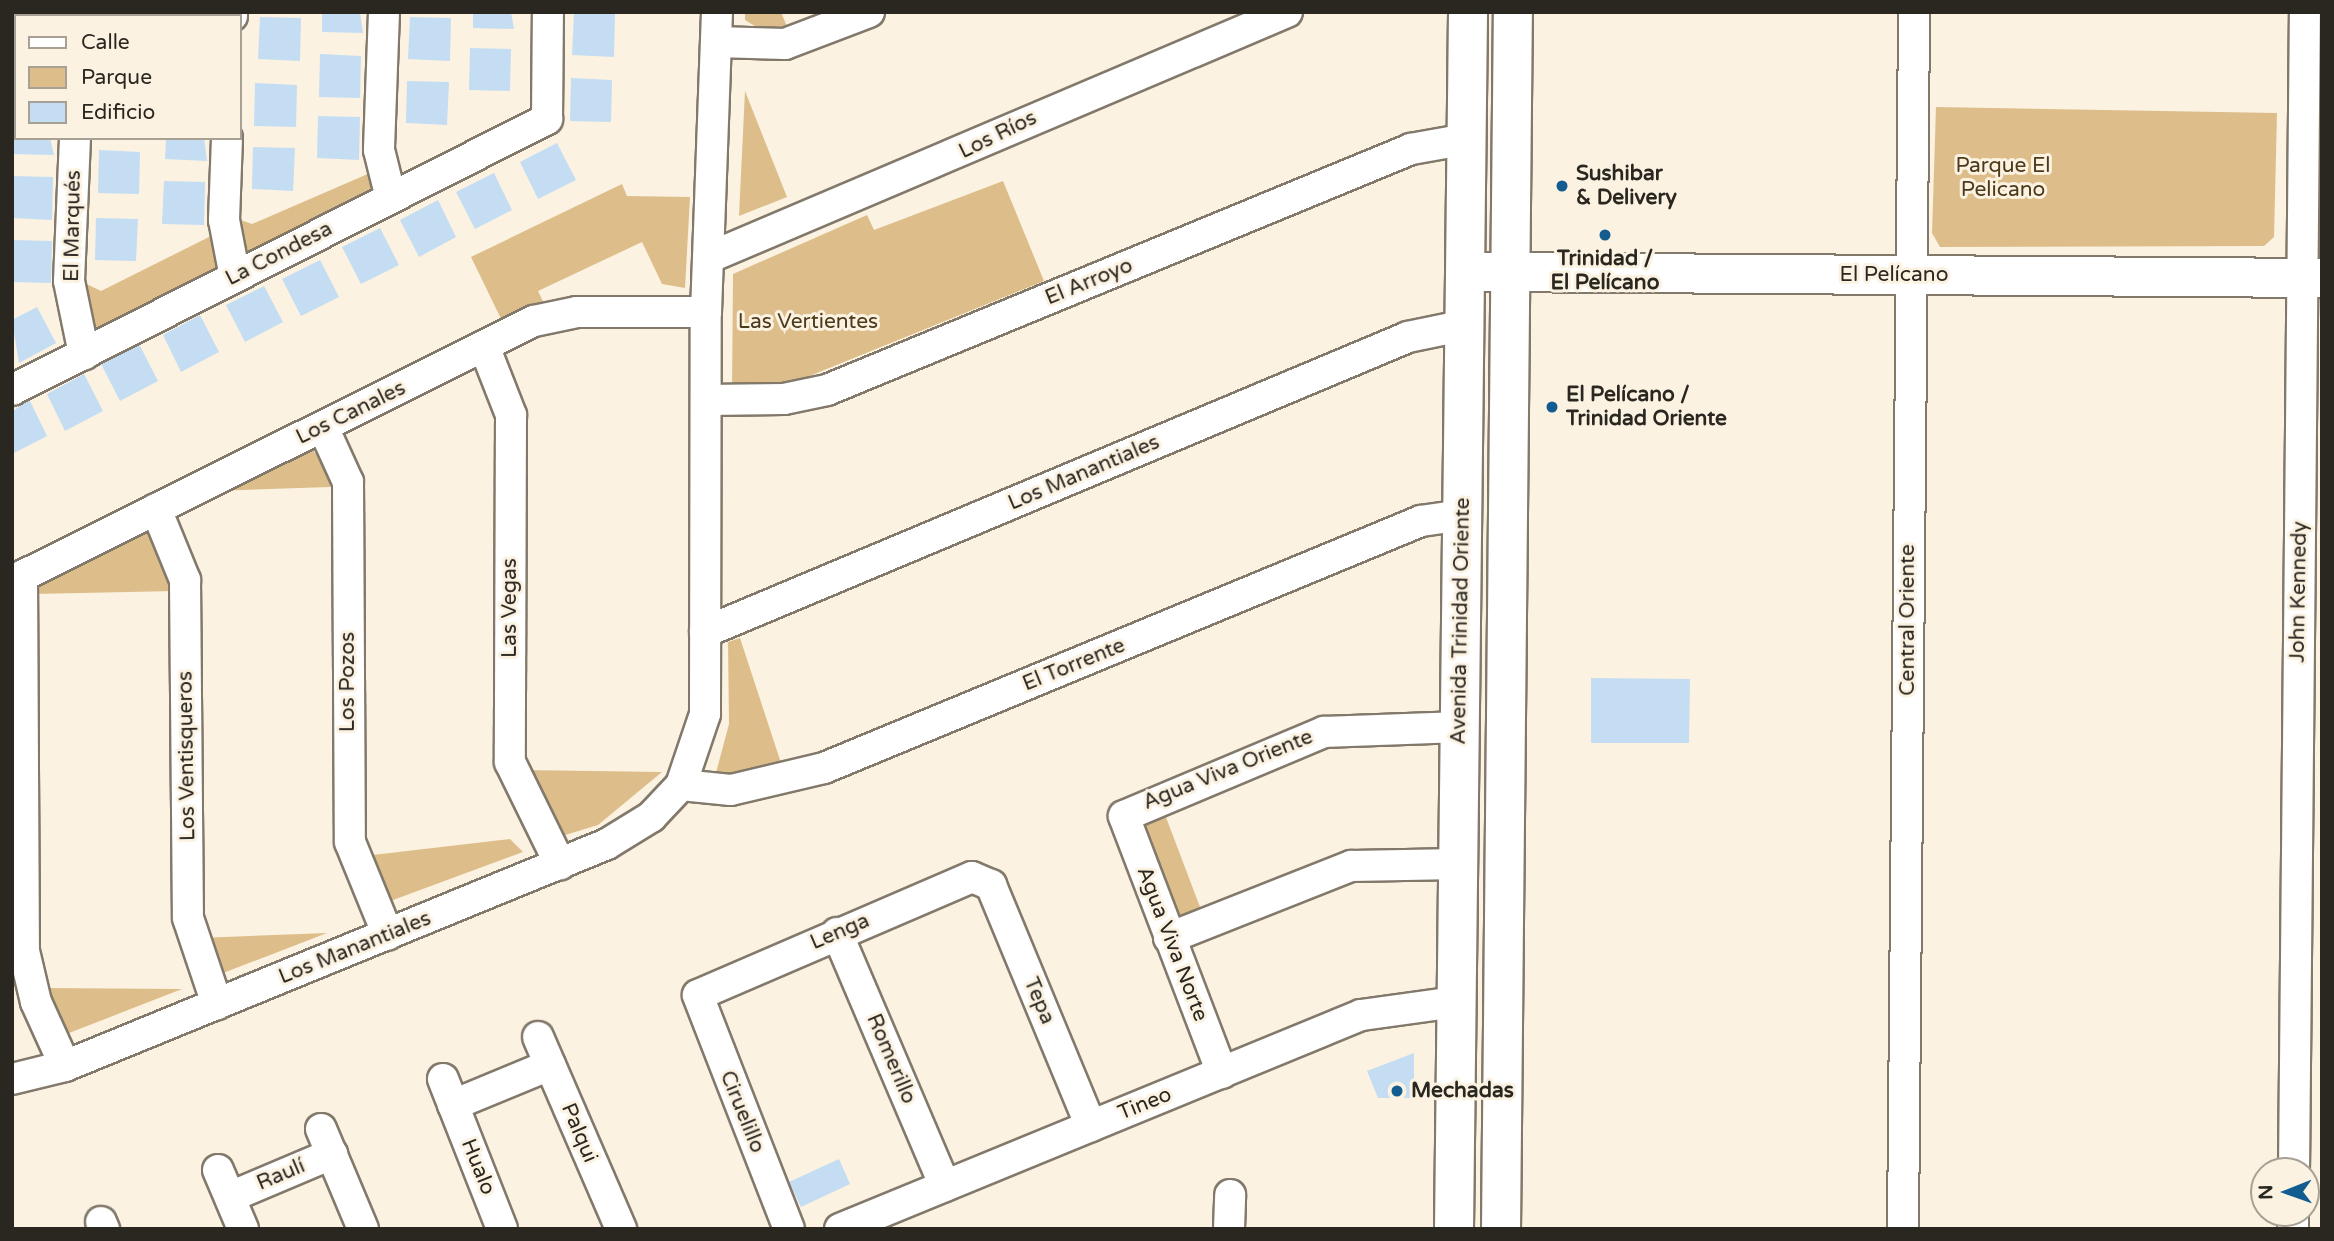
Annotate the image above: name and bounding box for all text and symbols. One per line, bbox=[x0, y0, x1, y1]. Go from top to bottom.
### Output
legend bbox=[14, 14, 242, 140]
text: Calle bbox=[81, 30, 130, 55]
text: Parque bbox=[81, 65, 152, 90]
text: Edificio bbox=[81, 100, 155, 125]
street label: Los Ríos bbox=[955, 105, 1041, 165]
park label: Parque El Pelicano bbox=[1955, 153, 2051, 203]
place label: Sushibar & Delivery bbox=[1576, 161, 1677, 211]
street label: El Marqués bbox=[59, 170, 87, 282]
marker: Sushibar & Delivery bbox=[1554, 178, 1570, 194]
street label: La Condesa bbox=[222, 216, 336, 292]
marker: Trinidad / El Pelícano bbox=[1597, 227, 1613, 243]
place label: Trinidad / El Pelícano bbox=[1551, 246, 1659, 296]
street label: El Arroyo bbox=[1042, 253, 1136, 311]
street label: El Pelícano bbox=[1840, 262, 1948, 288]
park label: Las Vertientes bbox=[738, 309, 878, 335]
street label: Los Canales bbox=[292, 376, 410, 450]
place label: El Pelícano / Trinidad Oriente bbox=[1566, 382, 1727, 432]
marker: El Pelícano / Trinidad Oriente bbox=[1544, 399, 1560, 415]
street label: Los Manantiales bbox=[1005, 430, 1163, 516]
street label: Avenida Trinidad Oriente bbox=[1446, 497, 1476, 745]
street label: John Kennedy bbox=[2285, 521, 2313, 663]
street label: Central Oriente bbox=[1895, 544, 1921, 696]
street label: Las Vegas bbox=[497, 558, 523, 658]
street label: Los Pozos bbox=[335, 632, 361, 732]
street label: El Torrente bbox=[1019, 633, 1129, 697]
street label: Los Ventisqueros bbox=[173, 671, 201, 841]
street label: Agua Viva Oriente bbox=[1139, 724, 1317, 816]
street label: Agua Viva Norte bbox=[1131, 863, 1213, 1025]
street label: Los Manantiales bbox=[275, 906, 435, 990]
street label: Lenga bbox=[807, 908, 873, 956]
street label: Tepa bbox=[1018, 974, 1060, 1028]
street label: Romerillo bbox=[861, 1010, 921, 1108]
street label: Ciruelillo bbox=[714, 1067, 770, 1157]
place label: Mechadas bbox=[1411, 1078, 1514, 1104]
street label: Tineo bbox=[1115, 1082, 1175, 1126]
marker: Mechadas bbox=[1389, 1083, 1405, 1099]
street label: Palqui bbox=[555, 1100, 603, 1166]
street label: Hualo bbox=[455, 1135, 501, 1199]
street label: Raulí bbox=[253, 1154, 309, 1196]
north arrow bbox=[2250, 1157, 2320, 1227]
text: N bbox=[2255, 1185, 2277, 1200]

